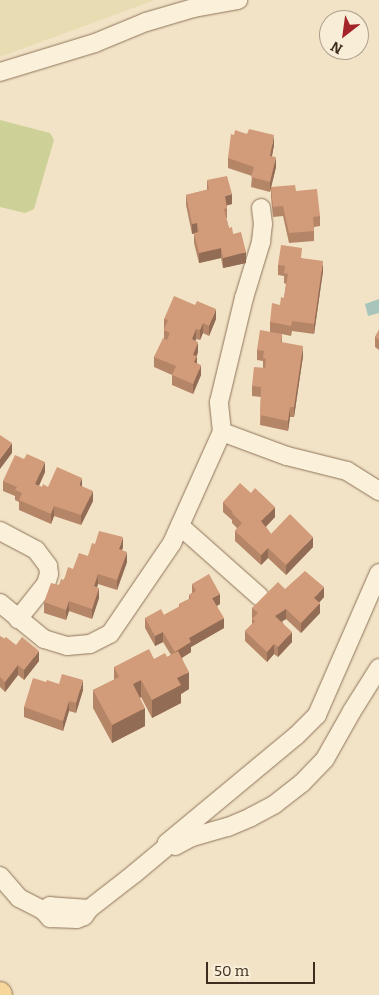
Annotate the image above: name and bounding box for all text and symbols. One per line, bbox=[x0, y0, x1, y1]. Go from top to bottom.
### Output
north arrow bbox=[319, 10, 369, 60]
text: N bbox=[328, 37, 346, 58]
scale bar bbox=[209, 952, 318, 984]
text: 50 m bbox=[214, 962, 249, 980]

